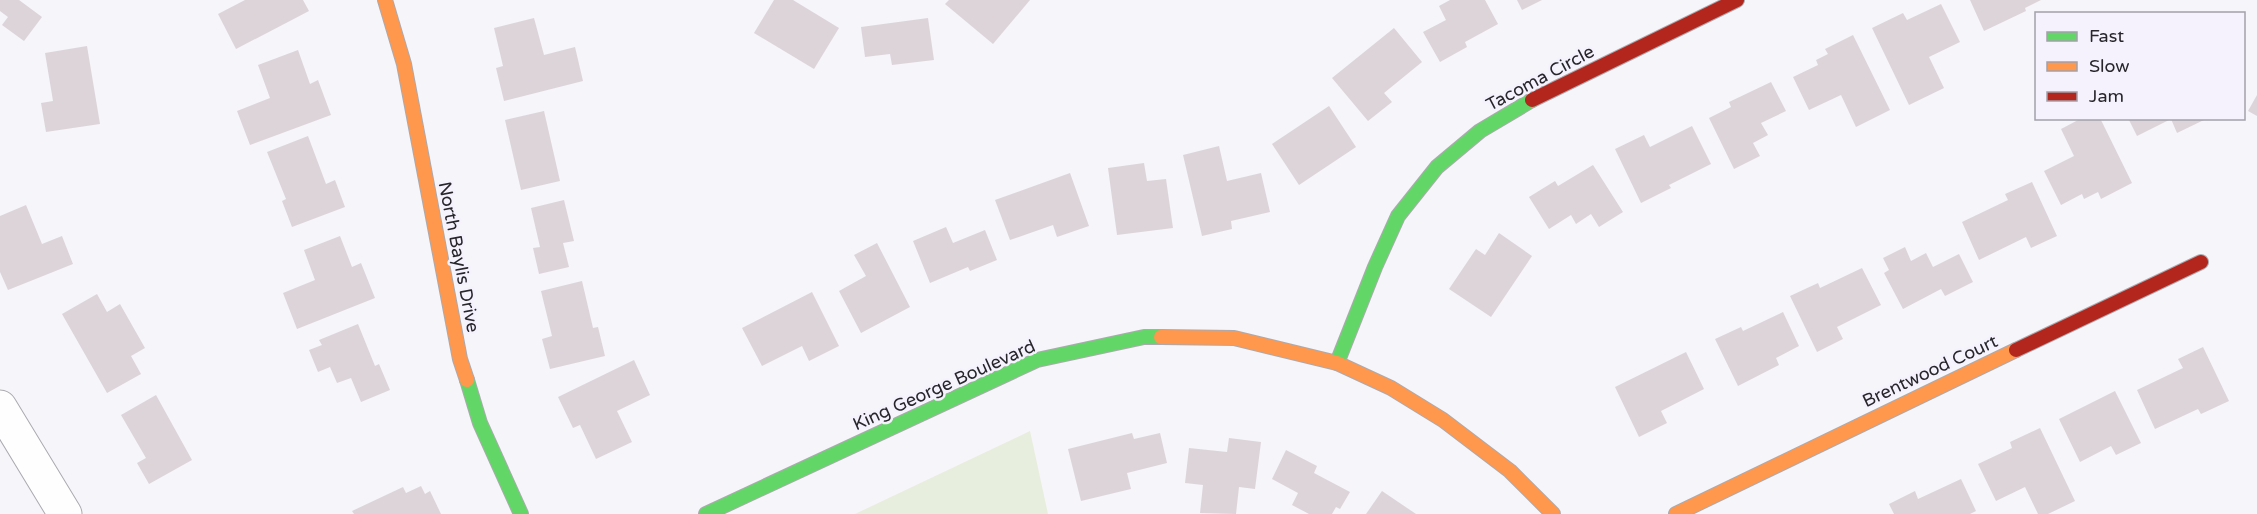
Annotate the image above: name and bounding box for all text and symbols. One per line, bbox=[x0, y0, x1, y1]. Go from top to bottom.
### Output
legend bbox=[2035, 12, 2245, 120]
text: Fast bbox=[2089, 25, 2124, 47]
street label: Tacoma Circle bbox=[1482, 40, 1598, 116]
text: Slow bbox=[2089, 55, 2130, 77]
text: Jam bbox=[2089, 85, 2124, 107]
street label: North Baylis Drive bbox=[434, 180, 484, 334]
street label: Brentwood Court bbox=[1859, 330, 2001, 412]
street label: King George Boulevard bbox=[849, 335, 1039, 435]

